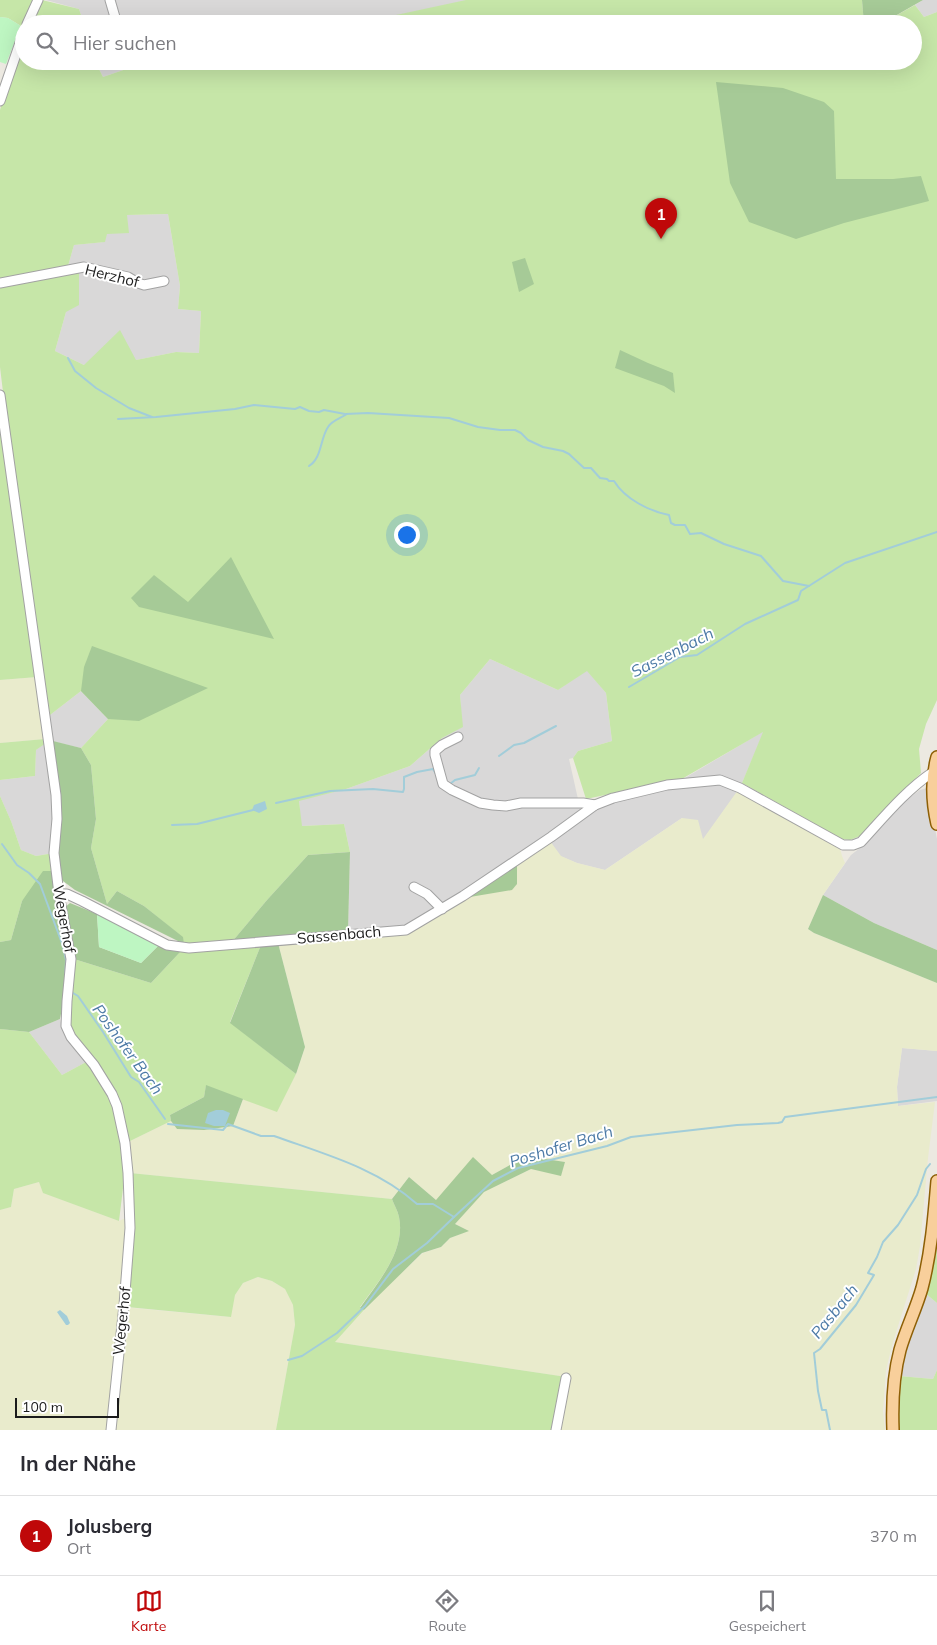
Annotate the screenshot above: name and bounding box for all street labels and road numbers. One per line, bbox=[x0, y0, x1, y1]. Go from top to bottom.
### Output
street label: Herzhof bbox=[83, 260, 142, 292]
street label: Wegerhof bbox=[49, 883, 80, 955]
street label: Sassenbach bbox=[296, 921, 382, 948]
street label: Wegerhof bbox=[108, 1285, 135, 1356]

